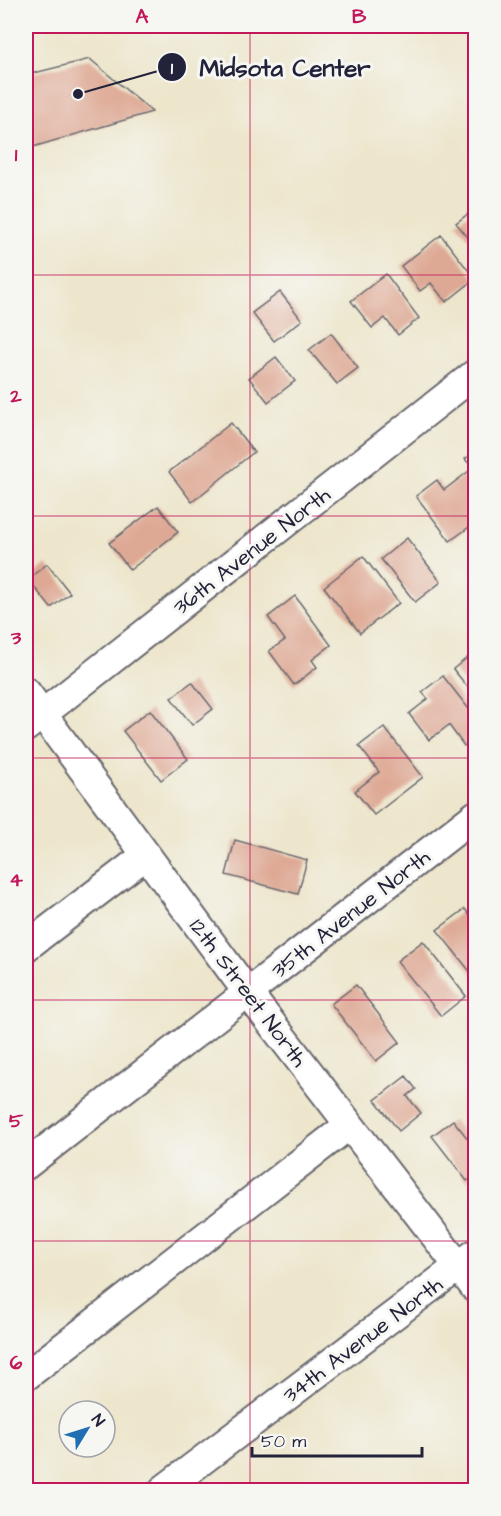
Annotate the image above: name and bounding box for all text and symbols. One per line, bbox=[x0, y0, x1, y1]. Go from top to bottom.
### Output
text: A bbox=[136, 3, 149, 31]
text: B bbox=[352, 3, 367, 31]
callout: Midsota Center bbox=[157, 46, 382, 88]
text: Midsota Center bbox=[200, 52, 371, 86]
text: 1 bbox=[171, 56, 174, 81]
text: 1 bbox=[15, 141, 18, 169]
text: 2 bbox=[9, 382, 22, 410]
street label: 36th Avenue North bbox=[167, 480, 337, 622]
text: 3 bbox=[10, 624, 22, 652]
street label: 35th Avenue North bbox=[265, 842, 437, 986]
text: 4 bbox=[9, 866, 23, 894]
street label: 12th Street North bbox=[182, 912, 314, 1074]
text: 5 bbox=[9, 1107, 24, 1135]
street label: 34th Avenue North bbox=[276, 1270, 449, 1411]
text: 6 bbox=[10, 1349, 23, 1377]
north arrow bbox=[57, 1399, 117, 1459]
text: N bbox=[86, 1410, 110, 1431]
scale bar bbox=[252, 1420, 422, 1458]
text: 50 m bbox=[261, 1429, 306, 1454]

